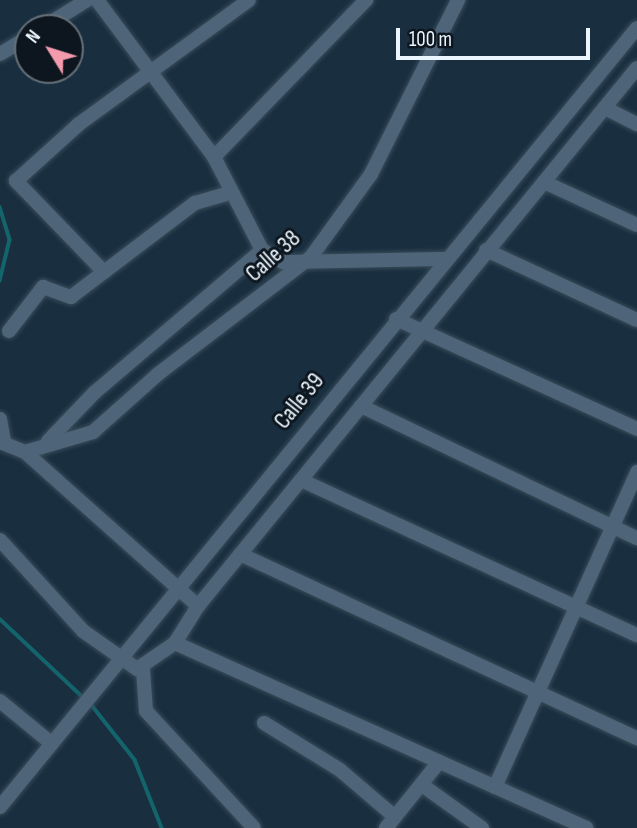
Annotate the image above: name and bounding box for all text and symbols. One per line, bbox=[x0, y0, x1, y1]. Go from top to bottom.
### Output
north arrow bbox=[14, 14, 84, 84]
scale bar bbox=[399, 14, 593, 58]
text: N bbox=[21, 26, 46, 48]
text: 100 m bbox=[409, 27, 452, 52]
street label: Calle 38 bbox=[240, 224, 306, 288]
street label: Calle 39 bbox=[268, 367, 330, 435]

